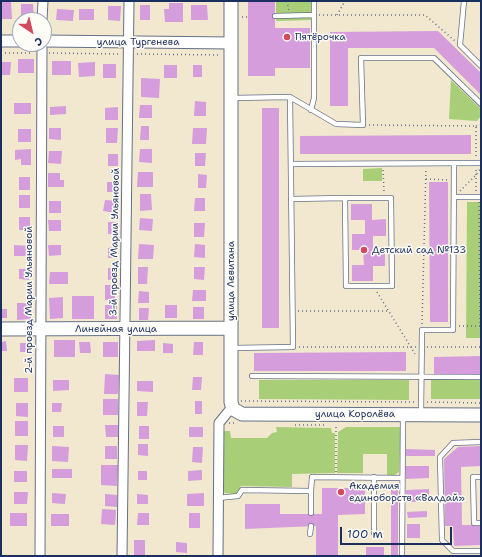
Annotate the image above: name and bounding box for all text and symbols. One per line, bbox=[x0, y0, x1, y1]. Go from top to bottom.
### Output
north arrow bbox=[12, 12, 52, 52]
place label: Пятёрочка bbox=[295, 31, 346, 43]
marker: Пятёрочка bbox=[282, 32, 292, 42]
text: С bbox=[32, 33, 46, 49]
street label: улица Тургенева bbox=[97, 36, 179, 48]
street label: 3-й проезд Марии Ульяновой bbox=[108, 168, 122, 316]
street label: 2-й проезд Марии Ульяновой bbox=[23, 226, 35, 374]
street label: улица Левитана bbox=[225, 241, 237, 321]
place label: Детский сад №133 bbox=[372, 244, 466, 256]
marker: Детский сад №133 bbox=[359, 245, 369, 255]
street label: Линейная улица bbox=[75, 323, 157, 335]
street label: улица Королёва bbox=[315, 408, 395, 420]
place label: Академия единоборств «Валдай» bbox=[349, 480, 465, 504]
marker: Академия единоборств «Валдай» bbox=[336, 487, 346, 497]
scale bar bbox=[342, 519, 454, 545]
text: 100 m bbox=[347, 526, 383, 542]

